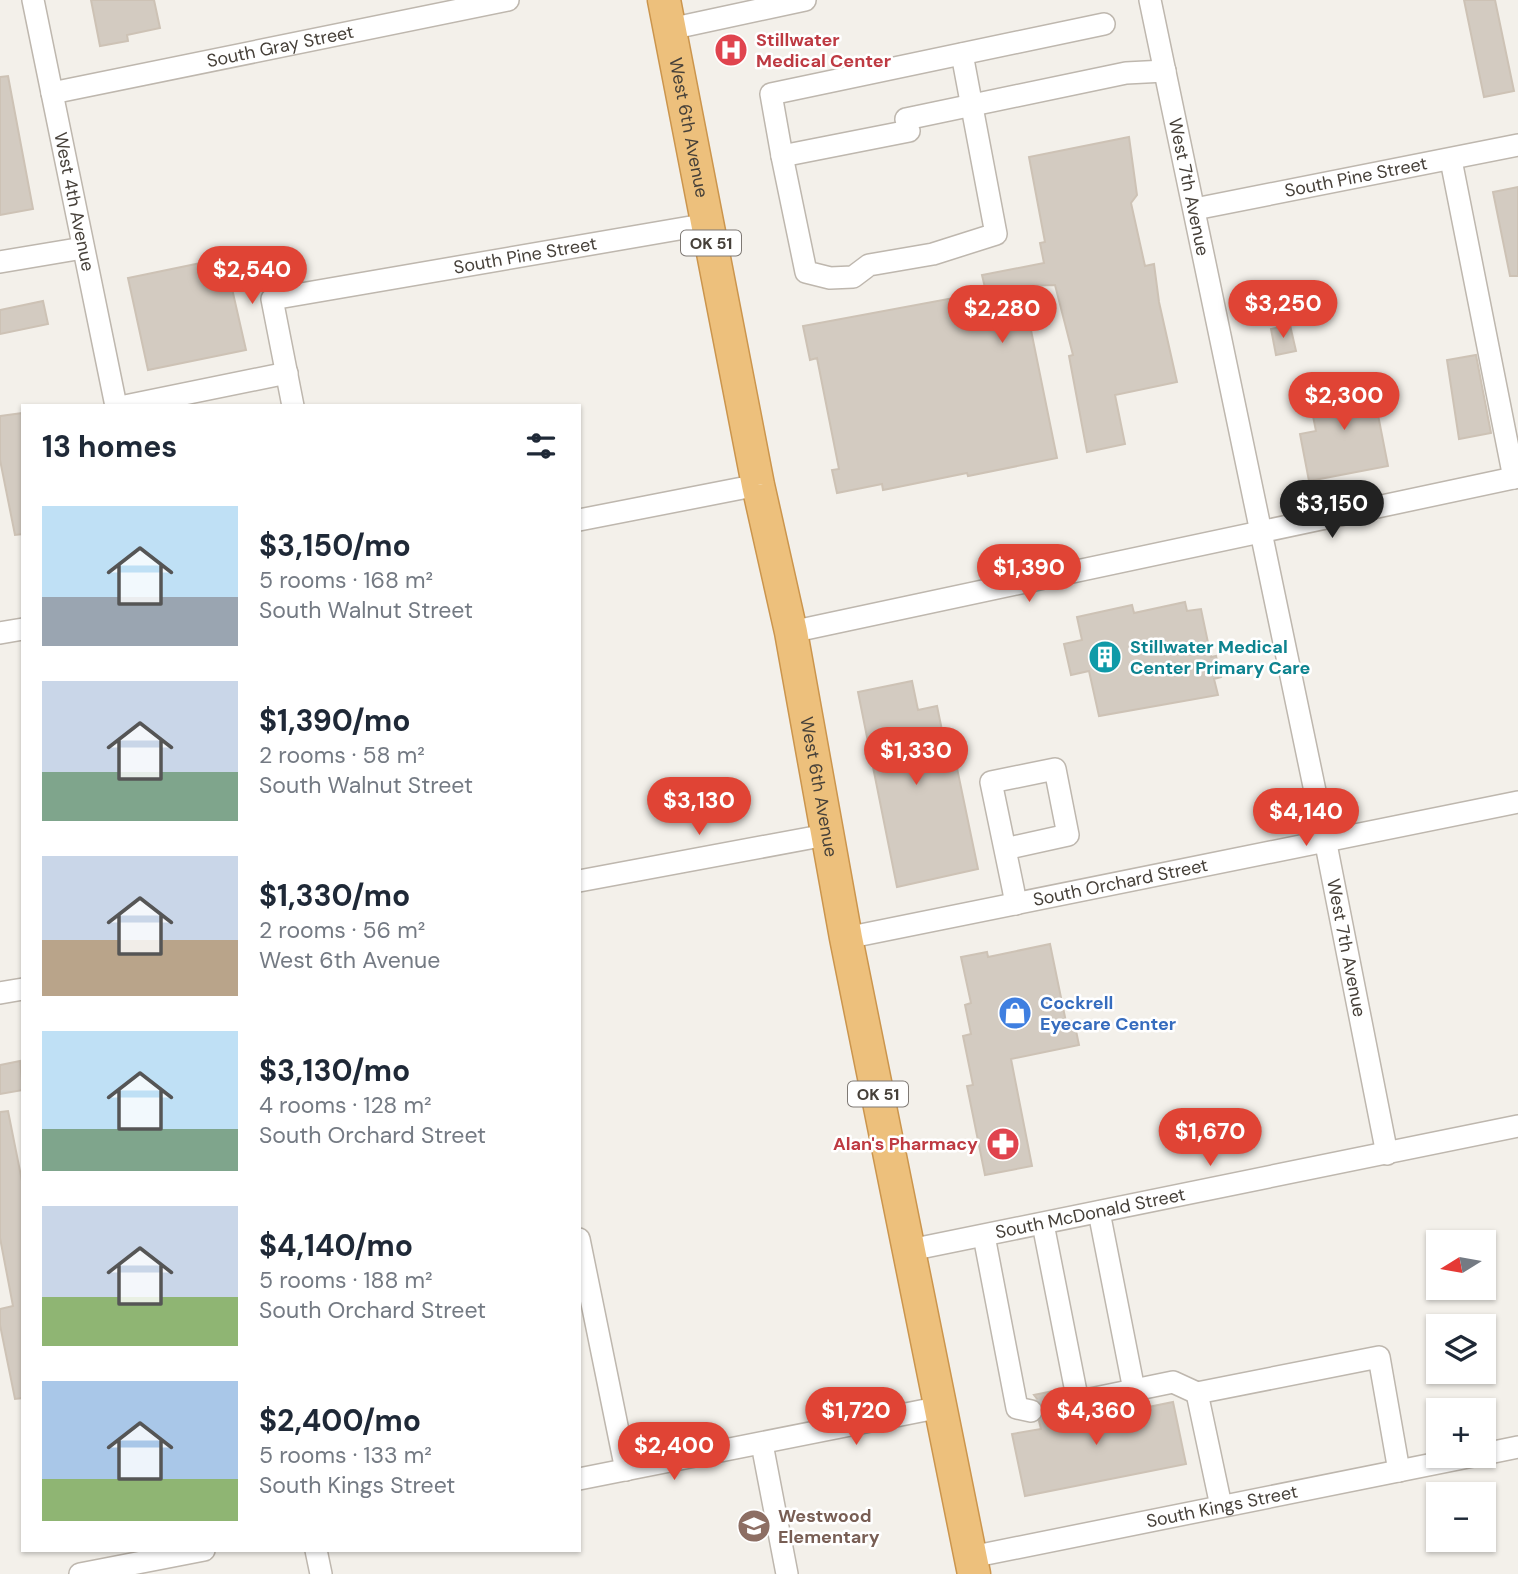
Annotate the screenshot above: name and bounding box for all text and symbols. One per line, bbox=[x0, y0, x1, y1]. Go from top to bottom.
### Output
street label: South Gray Street bbox=[205, 20, 356, 73]
place label: Stillwater Medical Center bbox=[756, 28, 891, 73]
hospital icon: Stillwater Medical Center bbox=[712, 31, 750, 69]
street label: West 6th Avenue bbox=[663, 56, 714, 200]
street label: West 7th Avenue bbox=[1163, 116, 1215, 258]
street label: West 4th Avenue bbox=[48, 130, 100, 274]
street label: South Pine Street bbox=[1282, 151, 1429, 203]
road number: OK 51 bbox=[681, 230, 741, 256]
street label: South Pine Street bbox=[452, 231, 599, 280]
pin: $2,540 bbox=[195, 246, 309, 306]
text: $2,540 bbox=[213, 254, 291, 284]
pin: $3,250 bbox=[1226, 280, 1340, 340]
pin: $2,280 bbox=[945, 286, 1059, 345]
text: $3,250 bbox=[1244, 288, 1322, 318]
text: $2,280 bbox=[964, 293, 1040, 323]
pin: $2,300 bbox=[1287, 372, 1401, 432]
text: $2,300 bbox=[1304, 380, 1384, 410]
text: 13 homes bbox=[42, 427, 177, 466]
icon: filters bbox=[522, 427, 560, 465]
pin: $3,150 bbox=[1275, 480, 1389, 540]
text: $3,150 bbox=[1296, 488, 1368, 518]
text: $3,150/mo bbox=[259, 526, 411, 565]
icon: home bbox=[98, 534, 182, 618]
pin: $1,390 bbox=[972, 544, 1086, 604]
text: $1,390 bbox=[993, 552, 1065, 582]
text: 5 rooms · 168 m² bbox=[259, 565, 433, 595]
text: South Walnut Street bbox=[259, 595, 473, 625]
place label: Stillwater Medical Center Primary Care bbox=[1130, 635, 1311, 680]
building icon: Stillwater Medical Center Primary Care bbox=[1086, 638, 1124, 676]
text: $1,390/mo bbox=[259, 701, 411, 740]
icon: home bbox=[98, 709, 182, 793]
street label: West 6th Avenue bbox=[794, 715, 843, 859]
pin: $1,330 bbox=[859, 728, 973, 787]
text: $1,330 bbox=[880, 735, 952, 765]
text: 2 rooms · 58 m² bbox=[259, 740, 425, 770]
text: South Walnut Street bbox=[259, 770, 473, 800]
pin: $3,130 bbox=[642, 778, 756, 837]
text: $3,130 bbox=[663, 785, 735, 815]
pin: $4,140 bbox=[1249, 788, 1363, 848]
text: $4,140 bbox=[1269, 796, 1343, 826]
street label: South Orchard Street bbox=[1031, 853, 1210, 912]
text: $1,330/mo bbox=[259, 876, 410, 915]
street label: West 7th Avenue bbox=[1321, 877, 1372, 1019]
icon: home bbox=[98, 884, 182, 968]
text: 2 rooms · 56 m² bbox=[259, 915, 425, 945]
text: West 6th Avenue bbox=[259, 945, 440, 975]
place label: Cockrell Eyecare Center bbox=[1040, 991, 1176, 1036]
shop icon: Cockrell Eyecare Center bbox=[996, 994, 1034, 1032]
text: $3,130/mo bbox=[259, 1051, 410, 1090]
icon: home bbox=[98, 1059, 182, 1143]
road number: OK 51 bbox=[848, 1082, 908, 1106]
text: 4 rooms · 128 m² bbox=[259, 1090, 431, 1120]
pin: $1,670 bbox=[1153, 1108, 1267, 1168]
text: $1,670 bbox=[1175, 1116, 1245, 1146]
text: South Orchard Street bbox=[259, 1120, 486, 1150]
pharmacy icon: Alan's Pharmacy bbox=[984, 1125, 1022, 1163]
place label: Alan's Pharmacy bbox=[833, 1132, 978, 1156]
street label: South McDonald Street bbox=[993, 1182, 1187, 1244]
text: $4,140/mo bbox=[259, 1226, 413, 1265]
north arrow bbox=[1426, 1230, 1496, 1300]
map controls bbox=[1426, 1230, 1496, 1552]
icon: home bbox=[98, 1234, 182, 1318]
text: 5 rooms · 188 m² bbox=[259, 1265, 433, 1295]
text: South Orchard Street bbox=[259, 1295, 486, 1325]
button: layers bbox=[1426, 1314, 1496, 1384]
pin: $1,720 bbox=[799, 1388, 913, 1447]
pin: $4,360 bbox=[1039, 1388, 1153, 1447]
text: $1,720 bbox=[821, 1395, 891, 1425]
text: $4,360 bbox=[1056, 1395, 1136, 1425]
button: + bbox=[1426, 1398, 1496, 1468]
text: $2,400/mo bbox=[259, 1401, 421, 1440]
icon: home bbox=[98, 1409, 182, 1493]
pin: $2,400 bbox=[617, 1422, 731, 1482]
text: $2,400 bbox=[634, 1430, 714, 1460]
text: 5 rooms · 133 m² bbox=[259, 1440, 432, 1470]
text: South Kings Street bbox=[259, 1470, 455, 1500]
street label: South Kings Street bbox=[1144, 1480, 1300, 1533]
button: − bbox=[1426, 1482, 1496, 1552]
place label: Westwood Elementary bbox=[778, 1504, 880, 1549]
school or university icon: Westwood Elementary bbox=[735, 1507, 773, 1545]

